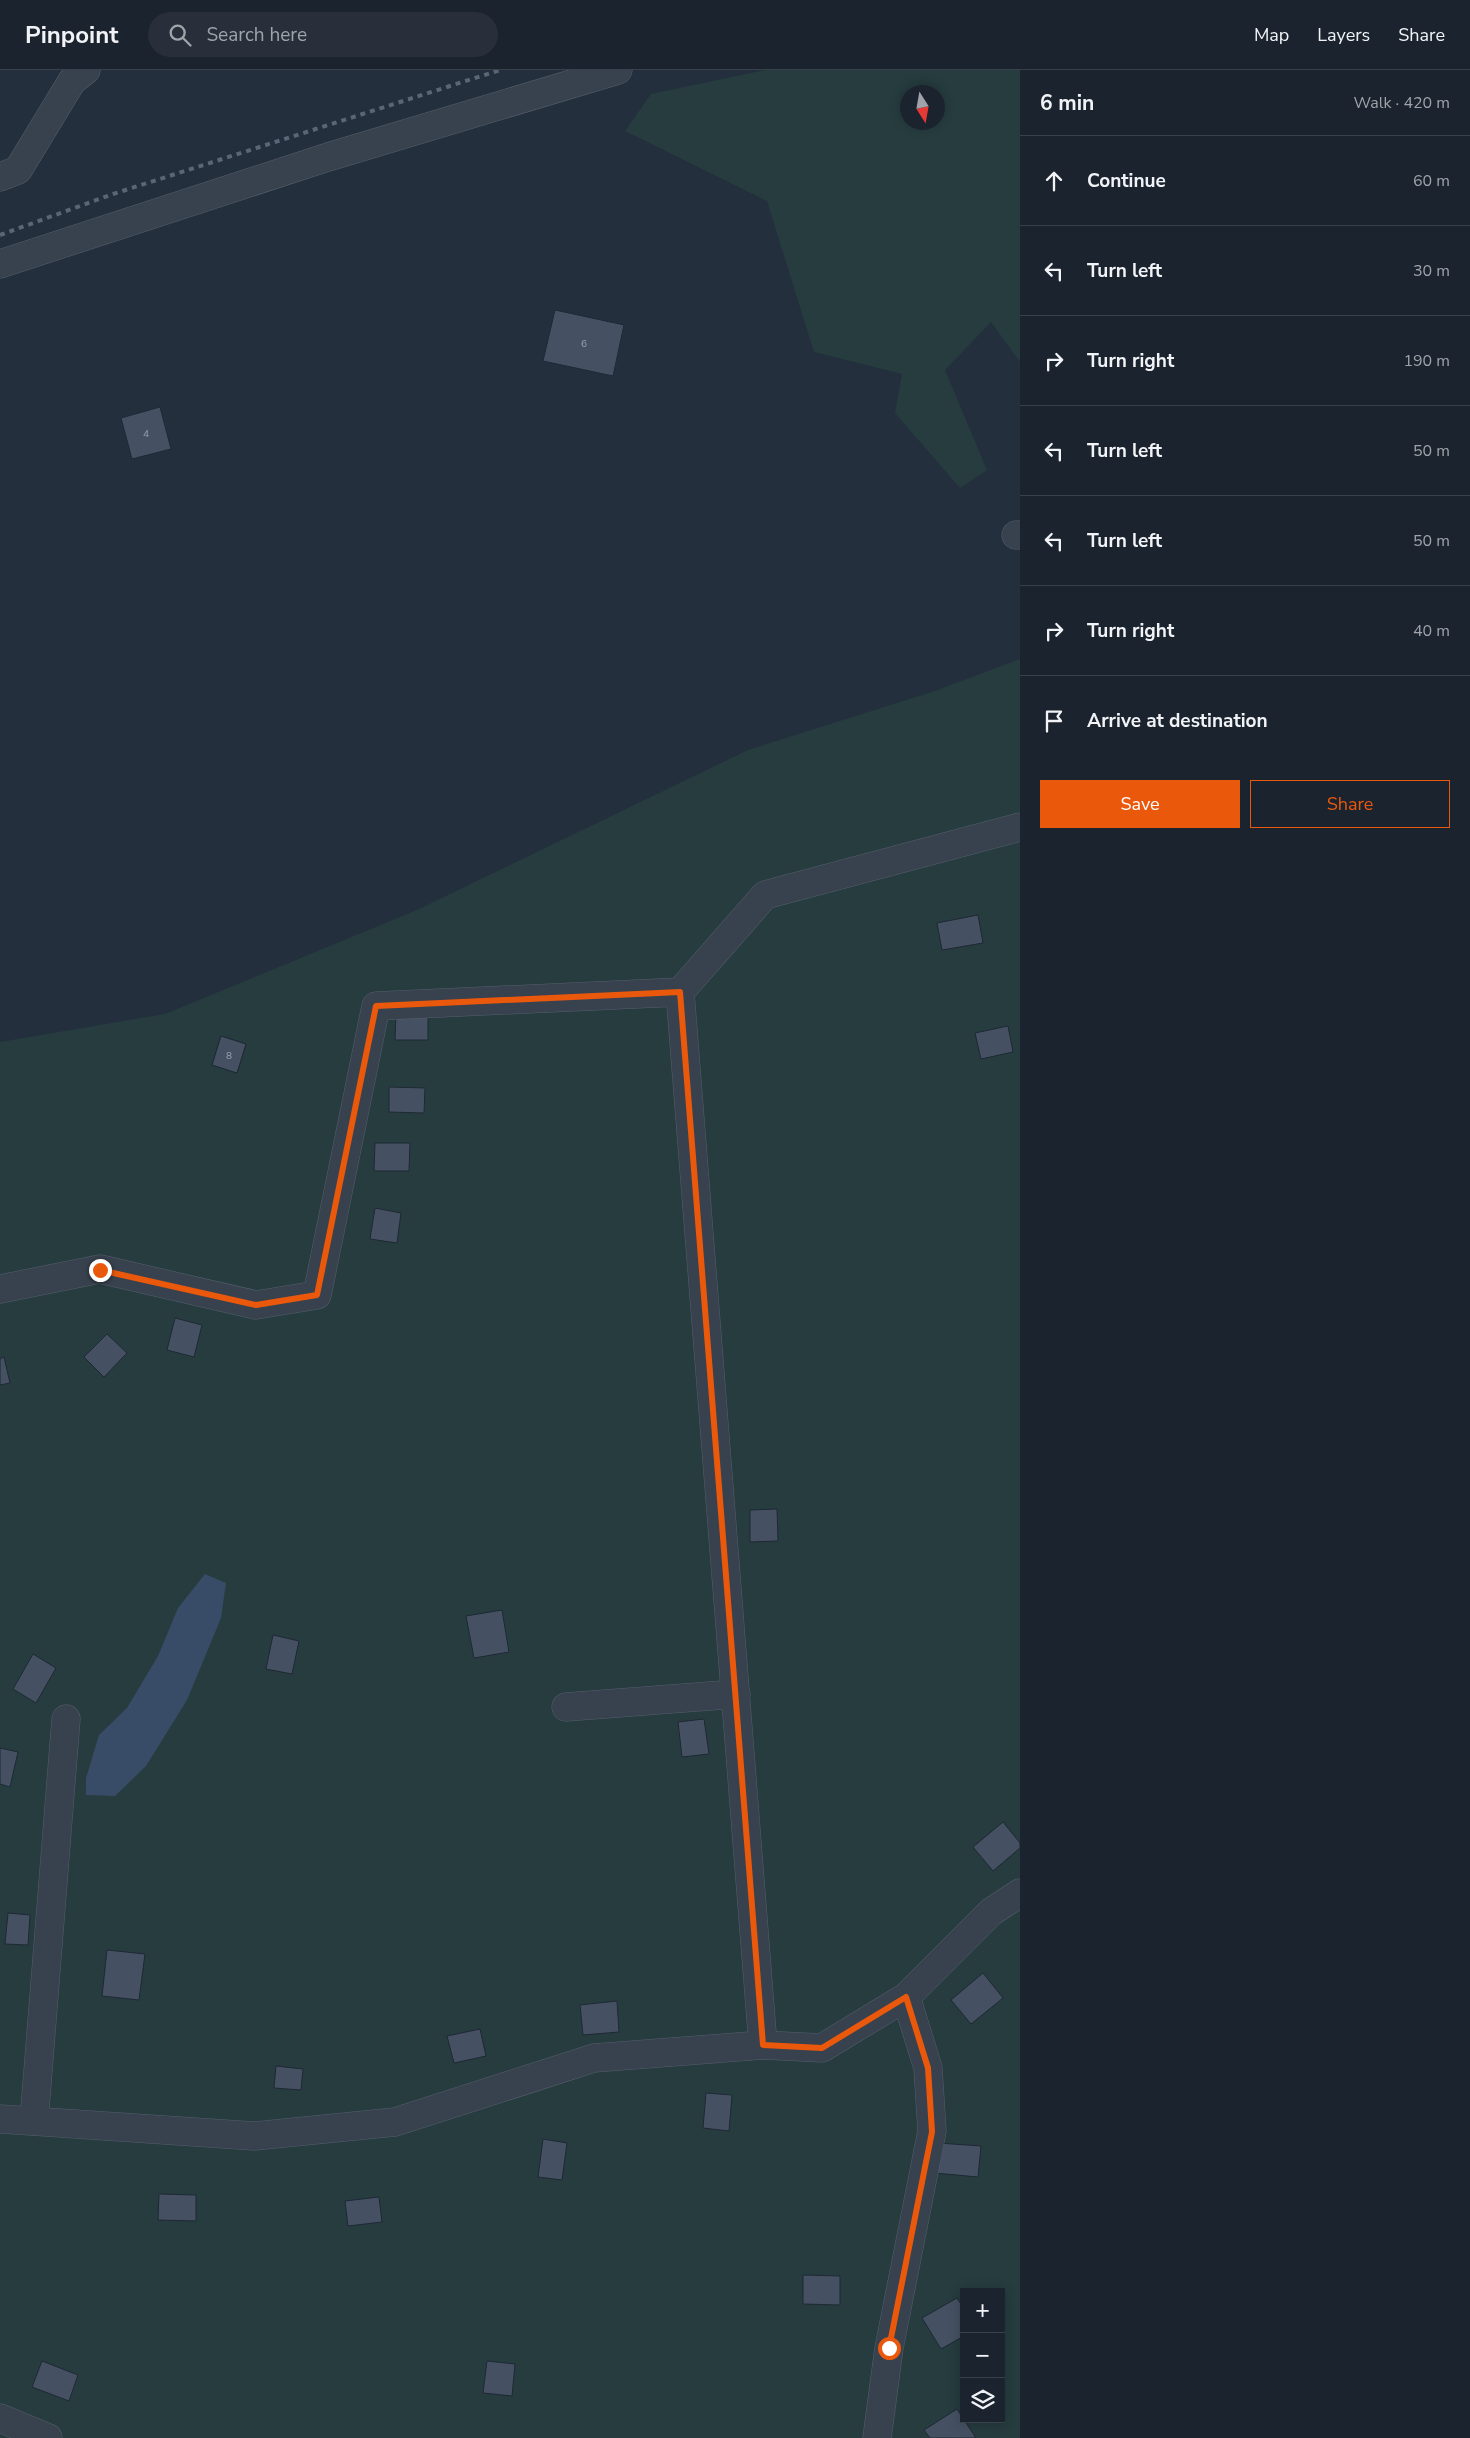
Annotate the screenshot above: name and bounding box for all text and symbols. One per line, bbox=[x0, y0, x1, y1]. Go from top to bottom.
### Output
search box bbox=[148, 12, 498, 57]
text: Pinpoint bbox=[25, 19, 118, 51]
icon: search bbox=[166, 21, 194, 49]
text: Search here bbox=[206, 22, 307, 48]
text: Map bbox=[1254, 23, 1289, 47]
text: Layers bbox=[1317, 23, 1370, 47]
text: Share bbox=[1398, 23, 1445, 47]
north arrow bbox=[900, 85, 945, 130]
text: 6 min bbox=[1040, 89, 1094, 117]
text: Walk · 420 m bbox=[1354, 92, 1450, 114]
icon: ahead bbox=[1040, 167, 1068, 195]
text: Continue bbox=[1087, 168, 1166, 194]
text: 60 m bbox=[1413, 170, 1450, 192]
icon: left bbox=[1040, 257, 1068, 285]
text: Turn left bbox=[1087, 258, 1162, 284]
text: 30 m bbox=[1413, 260, 1450, 282]
house number: 6 bbox=[581, 337, 587, 351]
icon: right bbox=[1040, 347, 1068, 375]
text: Turn right bbox=[1087, 348, 1174, 374]
text: 190 m bbox=[1403, 350, 1450, 372]
house number: 4 bbox=[143, 427, 149, 441]
icon: left bbox=[1040, 437, 1068, 465]
text: Turn left bbox=[1087, 438, 1162, 464]
text: 50 m bbox=[1413, 440, 1450, 462]
icon: left bbox=[1040, 527, 1068, 555]
text: Turn left bbox=[1087, 528, 1162, 554]
text: 50 m bbox=[1413, 530, 1450, 552]
icon: right bbox=[1040, 617, 1068, 645]
text: Turn right bbox=[1087, 618, 1174, 644]
text: 40 m bbox=[1413, 620, 1450, 642]
icon: arrive bbox=[1040, 707, 1068, 735]
text: Arrive at destination bbox=[1087, 708, 1268, 734]
button: Save bbox=[1040, 780, 1240, 828]
button: Share bbox=[1250, 780, 1450, 828]
house number: 8 bbox=[226, 1049, 232, 1063]
route end bbox=[89, 1259, 112, 1282]
map controls bbox=[960, 2288, 1005, 2423]
button: + bbox=[960, 2288, 1005, 2333]
button: − bbox=[960, 2333, 1005, 2378]
route start bbox=[878, 2337, 901, 2360]
button: layers bbox=[960, 2378, 1005, 2423]

